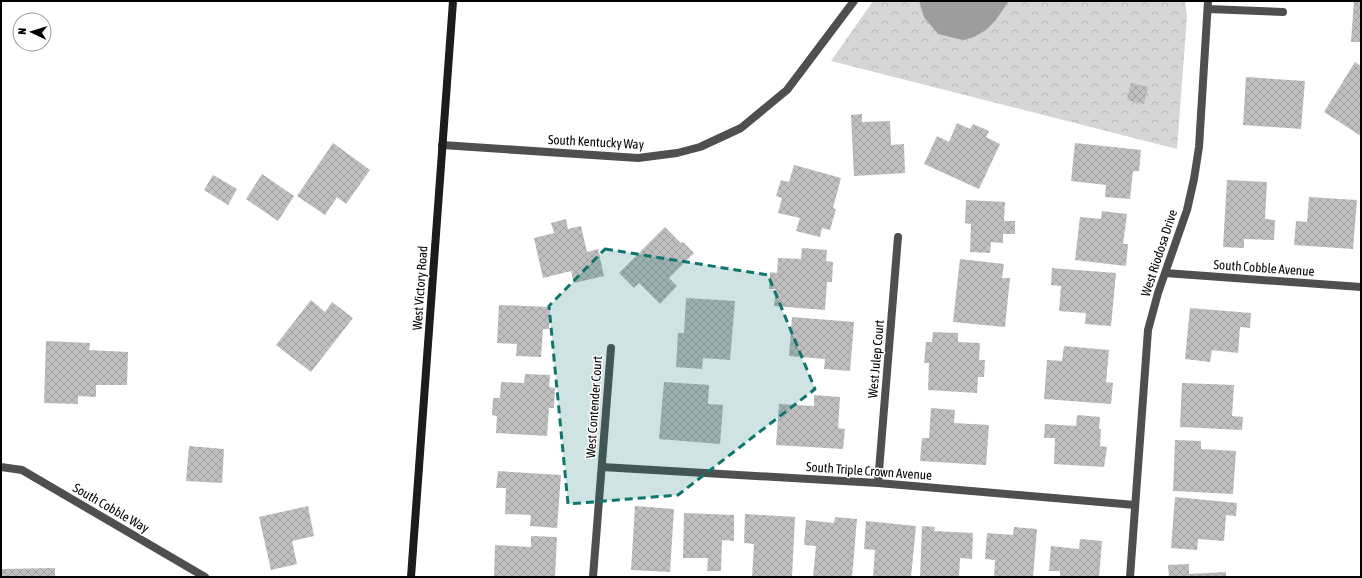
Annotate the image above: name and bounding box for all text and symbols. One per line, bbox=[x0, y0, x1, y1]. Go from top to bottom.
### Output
north arrow bbox=[12, 12, 52, 52]
text: N bbox=[16, 28, 28, 35]
street label: South Kentucky Way bbox=[548, 132, 645, 152]
street label: West Riodosa Drive bbox=[1138, 208, 1180, 298]
street label: West Victory Road bbox=[410, 245, 430, 331]
street label: South Cobble Avenue bbox=[1213, 257, 1315, 279]
street label: West Julep Court bbox=[865, 319, 887, 399]
street label: West Contender Court bbox=[583, 355, 605, 459]
street label: South Triple Crown Avenue bbox=[806, 459, 933, 483]
street label: South Cobble Way bbox=[70, 480, 152, 536]

